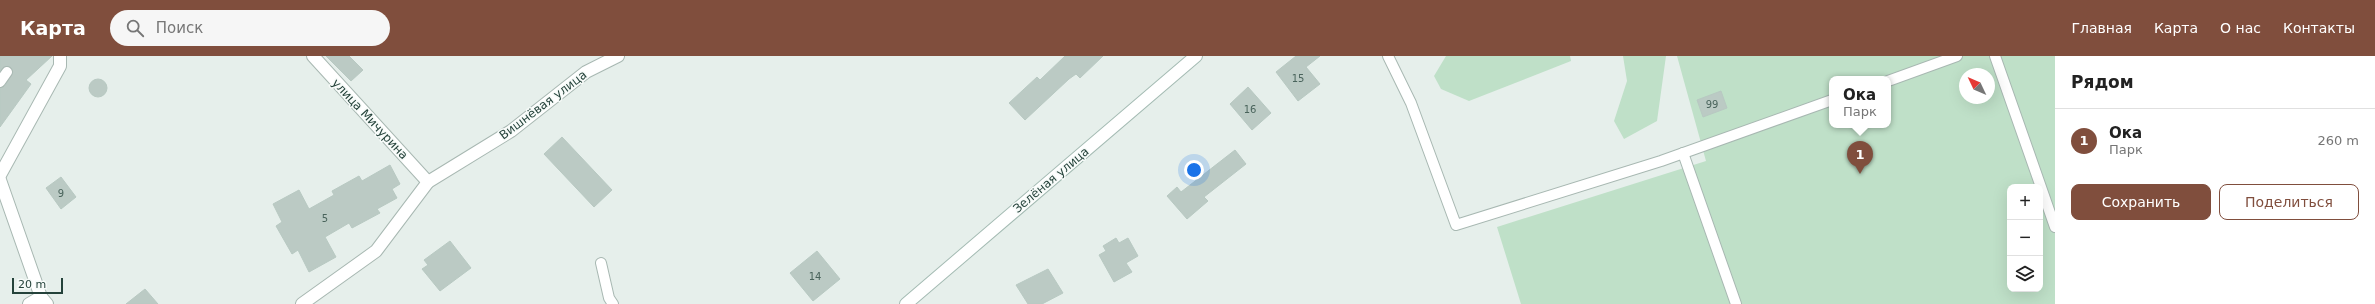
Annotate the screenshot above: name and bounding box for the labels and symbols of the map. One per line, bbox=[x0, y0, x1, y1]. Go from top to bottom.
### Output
street label: Вишнёвая улица bbox=[497, 68, 589, 142]
north arrow bbox=[1959, 68, 1995, 104]
house number: 15 bbox=[1292, 73, 1304, 84]
street label: улица Мичурина bbox=[329, 76, 411, 162]
house number: 99 bbox=[1706, 99, 1718, 110]
house number: 16 bbox=[1244, 104, 1256, 115]
pin: 1 bbox=[1847, 141, 1873, 174]
street label: Зелёная улица bbox=[1010, 144, 1092, 216]
your location bbox=[1184, 160, 1204, 180]
house number: 9 bbox=[58, 188, 64, 199]
house number: 5 bbox=[322, 213, 328, 224]
house number: 14 bbox=[809, 271, 821, 282]
scale bar bbox=[12, 276, 63, 295]

